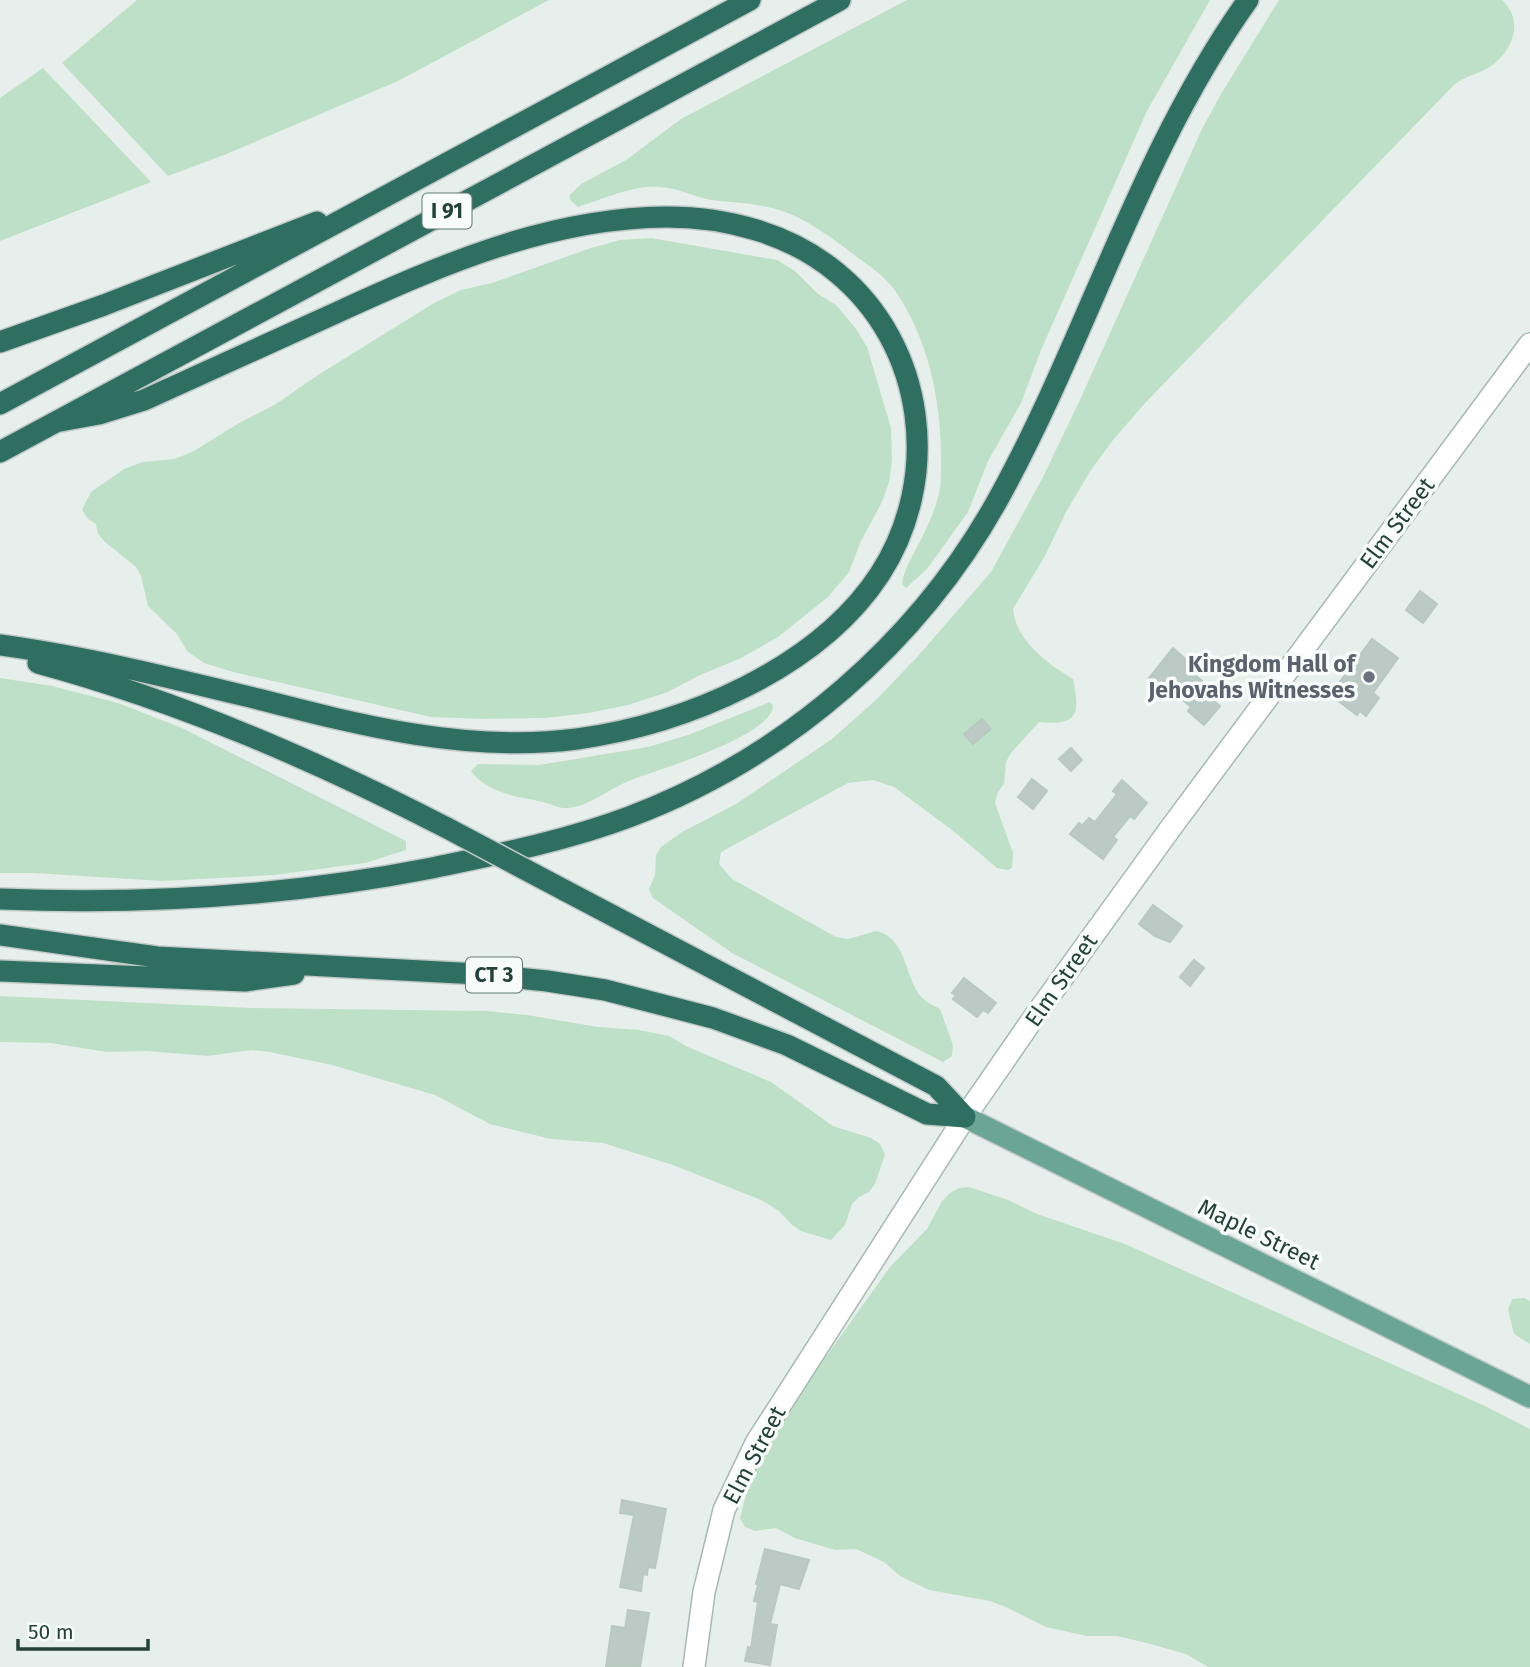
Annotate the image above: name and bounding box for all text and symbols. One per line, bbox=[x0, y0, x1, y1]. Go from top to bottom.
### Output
road number: I 91 bbox=[422, 194, 472, 228]
street label: Elm Street bbox=[1354, 471, 1441, 574]
place label: Kingdom Hall of Jehovahs Witnesses bbox=[1147, 650, 1357, 704]
marker: Kingdom Hall of Jehovahs Witnesses bbox=[1361, 669, 1377, 685]
street label: Elm Street bbox=[1019, 928, 1104, 1032]
road number: CT 3 bbox=[466, 958, 522, 992]
street label: Maple Street bbox=[1194, 1193, 1325, 1276]
street label: Elm Street bbox=[716, 1401, 792, 1509]
scale bar bbox=[18, 1608, 147, 1652]
text: 50 m bbox=[28, 1619, 74, 1645]

